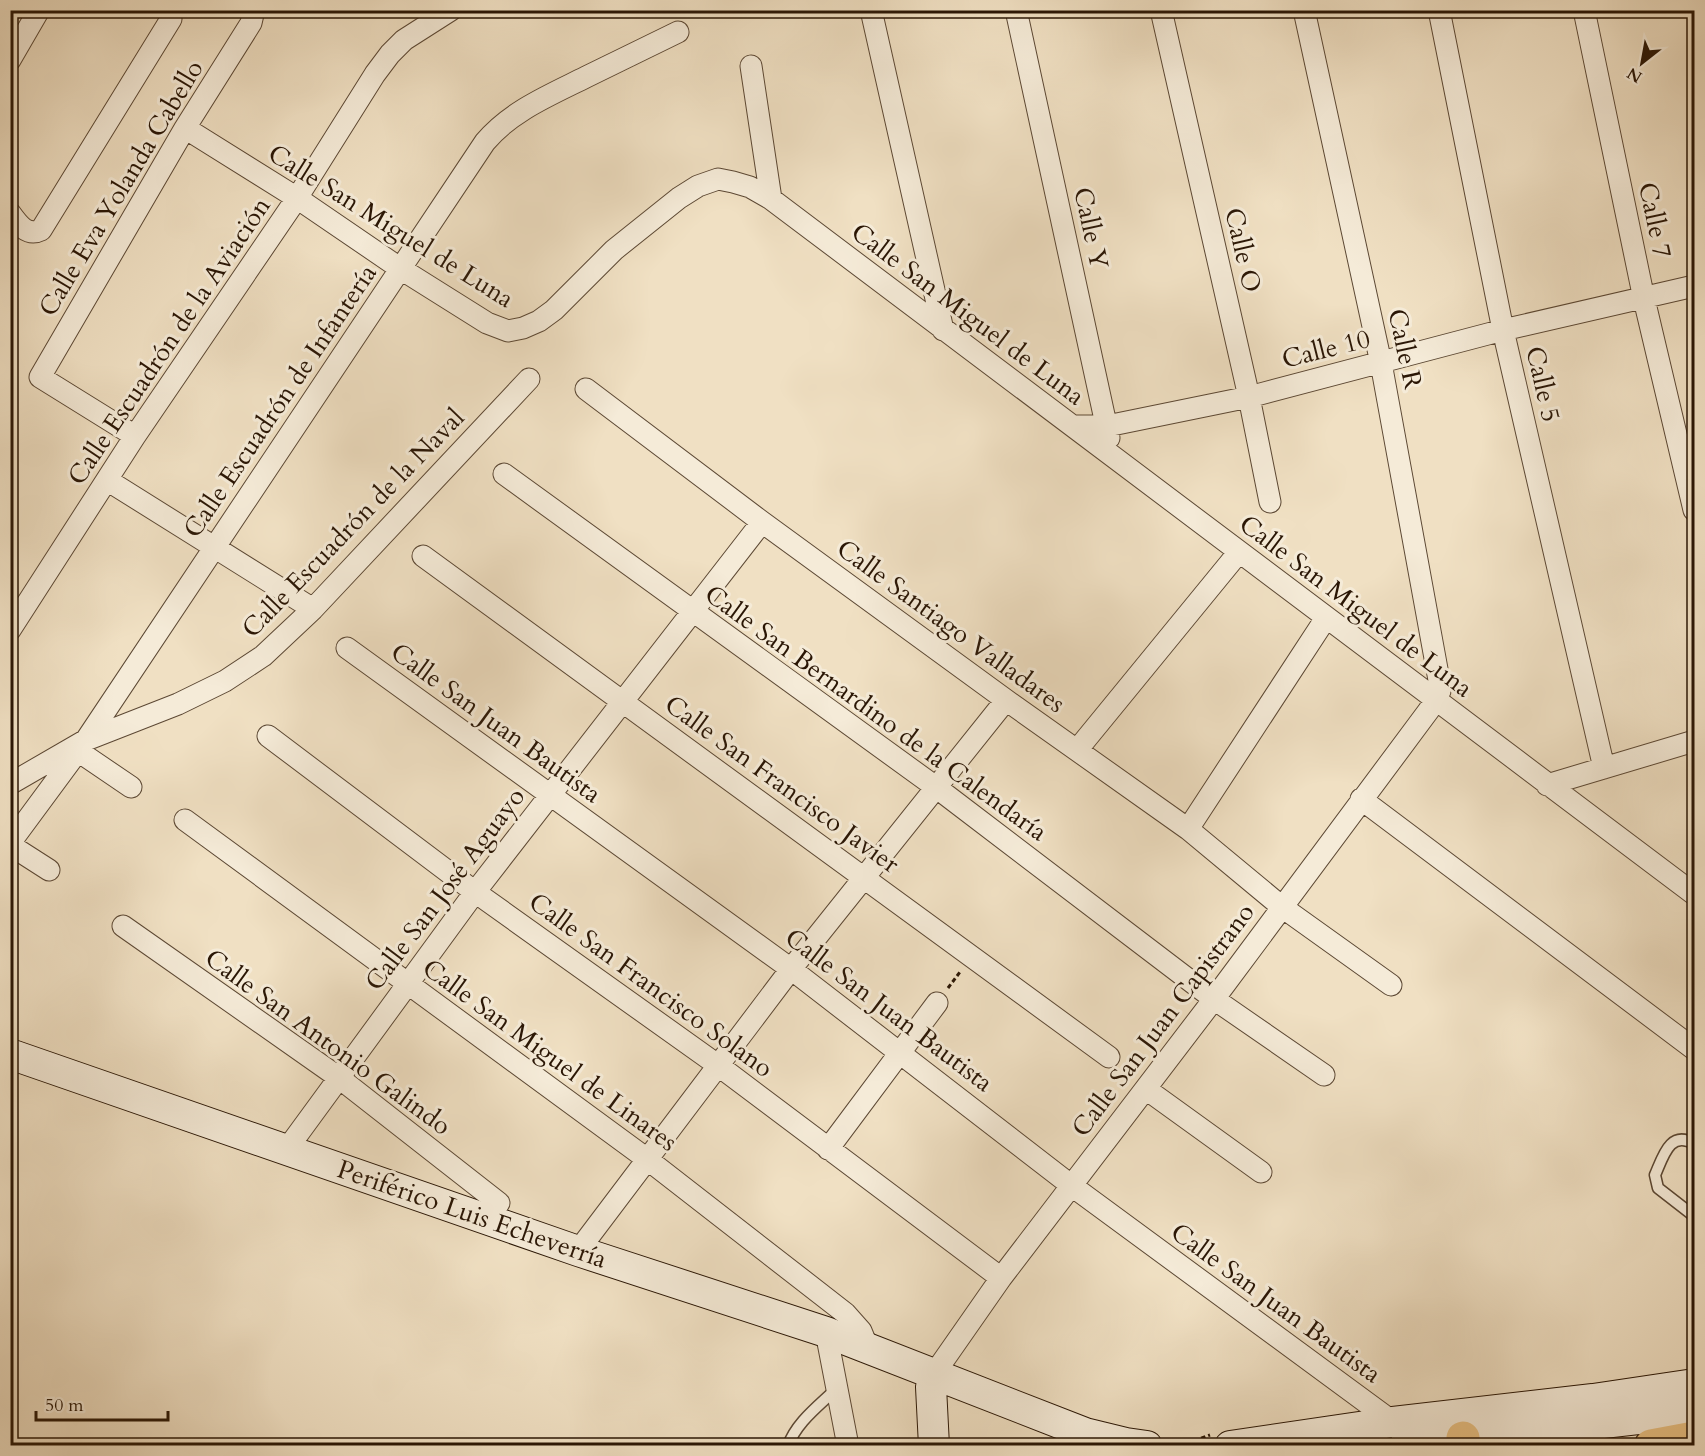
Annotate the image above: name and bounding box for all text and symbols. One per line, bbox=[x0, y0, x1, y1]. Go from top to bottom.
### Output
north arrow bbox=[1612, 33, 1672, 93]
street label: Calle Eva Yolanda Cabello bbox=[31, 53, 211, 323]
text: N bbox=[1623, 62, 1646, 88]
street label: Calle San Miguel de Luna bbox=[261, 136, 521, 316]
street label: Calle 7 bbox=[1630, 179, 1680, 261]
street label: Calle Y bbox=[1065, 184, 1117, 273]
street label: Calle Escuadrón de la Aviación bbox=[59, 190, 279, 492]
street label: Calle O bbox=[1216, 204, 1270, 296]
street label: Calle San Miguel de Luna bbox=[844, 215, 1092, 413]
street label: Calle Escuadrón de Infantería bbox=[175, 257, 385, 545]
street label: Calle R bbox=[1379, 306, 1431, 392]
street label: Calle 10 bbox=[1278, 321, 1374, 377]
street label: Calle 5 bbox=[1517, 343, 1569, 425]
street label: Calle Escuadrón de la Naval bbox=[234, 400, 472, 645]
street label: Calle San Miguel de Luna bbox=[1232, 507, 1480, 705]
street label: Calle Santiago Valladares bbox=[830, 531, 1072, 721]
street label: Calle San Bernardino de la Calendaría bbox=[698, 577, 1054, 849]
street label: Calle San Juan Bautista bbox=[384, 635, 608, 811]
street label: Calle San Francisco Javier bbox=[658, 687, 907, 881]
street label: Calle San José Aguayo bbox=[357, 780, 533, 998]
street label: Calle San Francisco Solano bbox=[522, 884, 780, 1086]
street label: Calle San Juan Capistrano bbox=[1064, 896, 1262, 1144]
street label: Calle San Juan Bautista bbox=[778, 920, 1000, 1100]
street label: Calle San Antonio Galindo bbox=[198, 941, 458, 1143]
street label: Calle San Miguel de Linares bbox=[416, 951, 684, 1159]
street label: Periférico Luis Echeverría bbox=[333, 1151, 611, 1277]
street label: Calle San Juan Bautista bbox=[1164, 1215, 1388, 1391]
scale bar bbox=[36, 1384, 168, 1422]
text: 50 m bbox=[45, 1393, 84, 1418]

